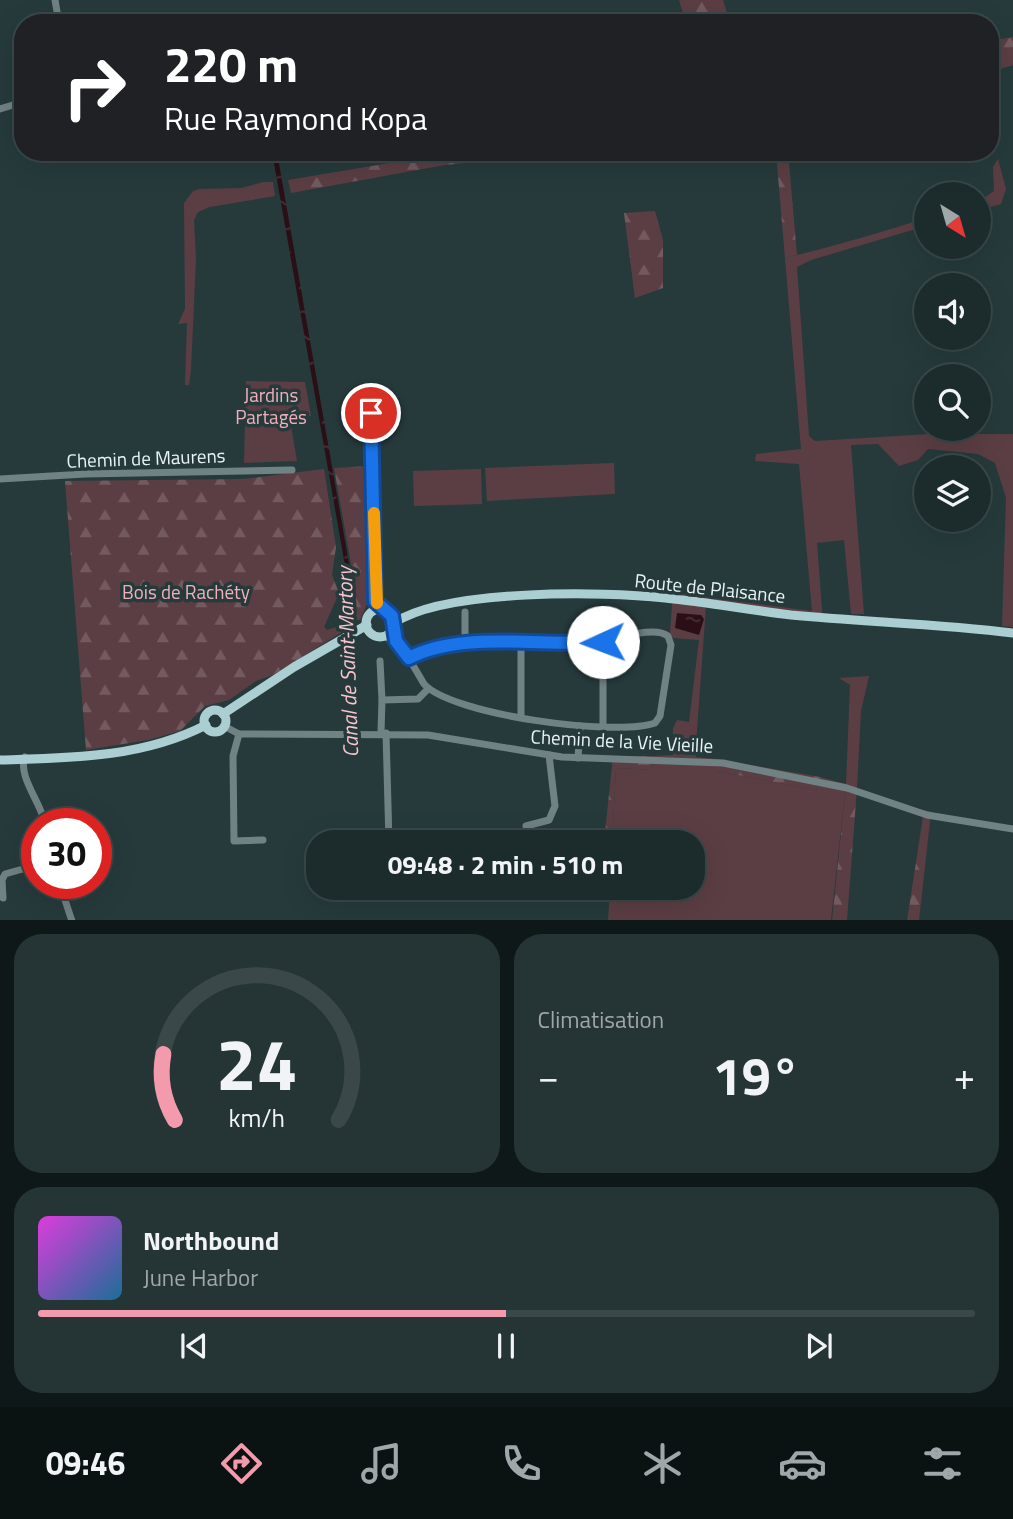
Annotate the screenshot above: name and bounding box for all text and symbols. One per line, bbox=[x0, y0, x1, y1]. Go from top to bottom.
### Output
text: 220 m bbox=[164, 26, 298, 101]
icon: right bbox=[49, 42, 140, 133]
text: Rue Raymond Kopa bbox=[164, 94, 427, 142]
north arrow bbox=[914, 182, 990, 259]
map controls bbox=[914, 182, 991, 532]
button: sound bbox=[914, 273, 991, 350]
button: search bbox=[914, 364, 991, 441]
park label: Jardins Partagés bbox=[235, 380, 307, 431]
pin bbox=[341, 383, 401, 443]
icon: arrive bbox=[352, 394, 390, 432]
street label: Chemin de Maurens bbox=[66, 440, 226, 475]
button: layers bbox=[914, 455, 991, 532]
water label: Canal de Saint-Martory bbox=[328, 564, 366, 758]
street label: Route de Plaisance bbox=[633, 565, 787, 610]
park label: Bois de Rachéty bbox=[122, 577, 250, 606]
position arrow bbox=[566, 605, 640, 679]
street label: Chemin de la Vie Vieille bbox=[530, 721, 714, 760]
speed limit sign: 30 bbox=[21, 808, 112, 899]
text: 09:48 · 2 min · 510 m bbox=[388, 845, 623, 884]
text: Climatisation bbox=[538, 1002, 664, 1037]
text: 24 bbox=[216, 1008, 298, 1118]
text: 19° bbox=[713, 1036, 800, 1115]
text: − bbox=[538, 1047, 559, 1105]
text: + bbox=[954, 1047, 975, 1105]
text: km/h bbox=[228, 1098, 285, 1136]
text: Northbound bbox=[143, 1221, 279, 1260]
text: June Harbor bbox=[143, 1260, 258, 1295]
icon: previous bbox=[175, 1327, 213, 1365]
icon: pause bbox=[487, 1327, 525, 1365]
icon: next bbox=[800, 1327, 838, 1365]
text: 09:46 bbox=[46, 1439, 126, 1487]
icon: directions bbox=[217, 1439, 266, 1488]
icon: music bbox=[357, 1439, 406, 1488]
icon: phone bbox=[497, 1439, 546, 1488]
icon: climate bbox=[638, 1439, 687, 1488]
icon: car bbox=[778, 1439, 827, 1488]
icon: filters bbox=[918, 1439, 967, 1488]

